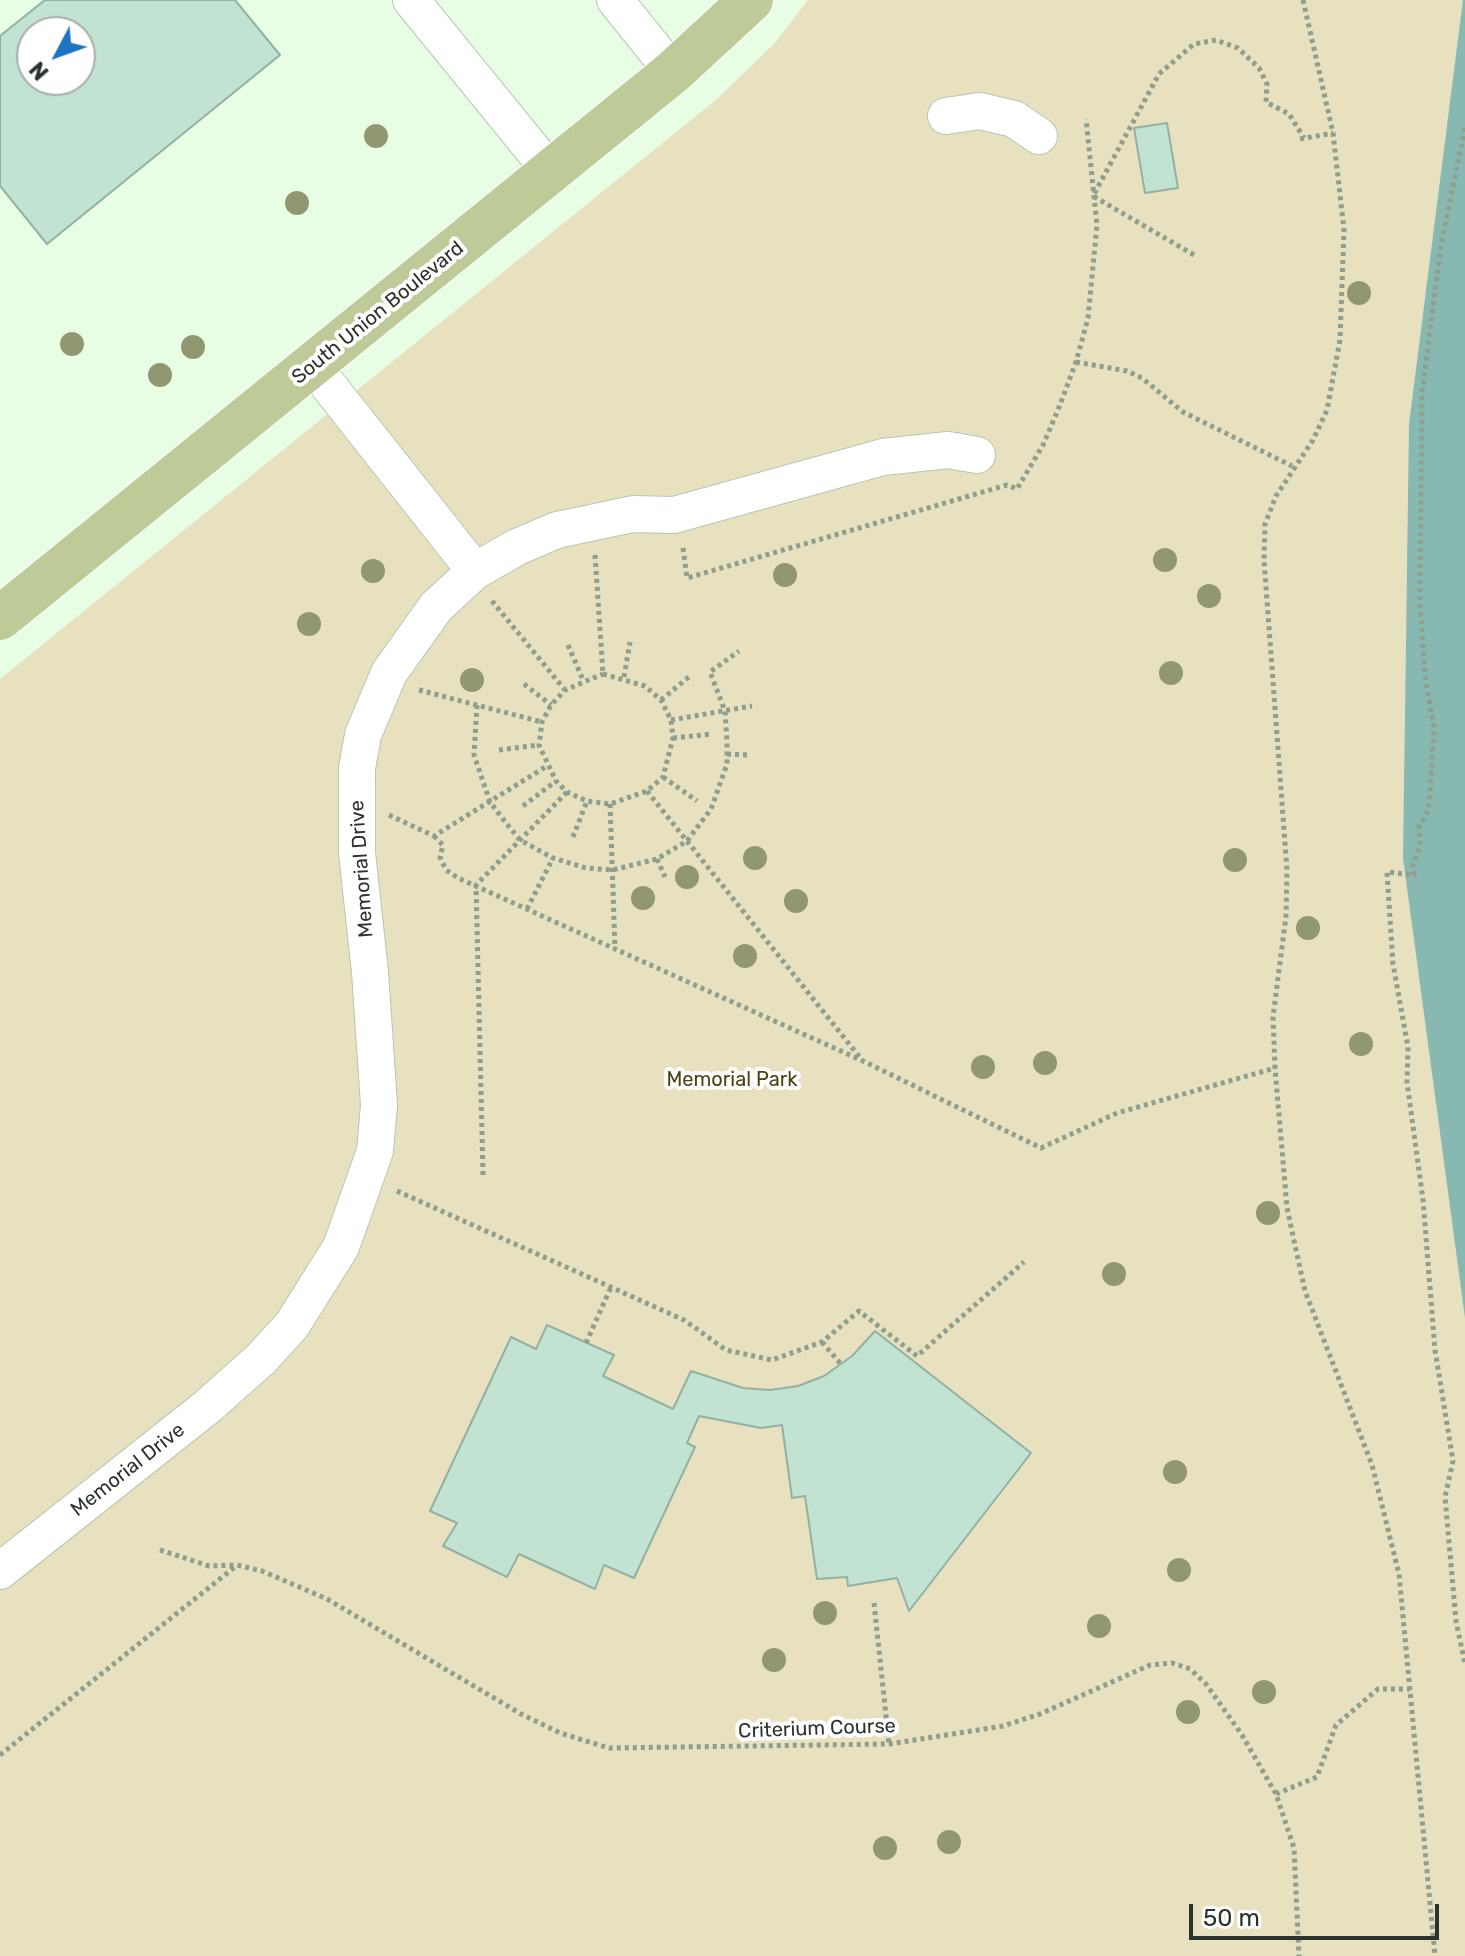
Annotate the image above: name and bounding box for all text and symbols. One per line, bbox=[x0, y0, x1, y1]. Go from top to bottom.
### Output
north arrow bbox=[16, 16, 96, 96]
text: N bbox=[24, 56, 54, 86]
street label: South Union Boulevard bbox=[287, 236, 469, 390]
street label: Memorial Drive bbox=[345, 799, 379, 939]
park label: Memorial Park bbox=[666, 1068, 798, 1092]
street label: Memorial Drive bbox=[66, 1418, 190, 1522]
street label: Criterium Course bbox=[738, 1714, 896, 1744]
scale bar bbox=[1193, 1888, 1443, 1938]
text: 50 m bbox=[1203, 1904, 1260, 1932]

